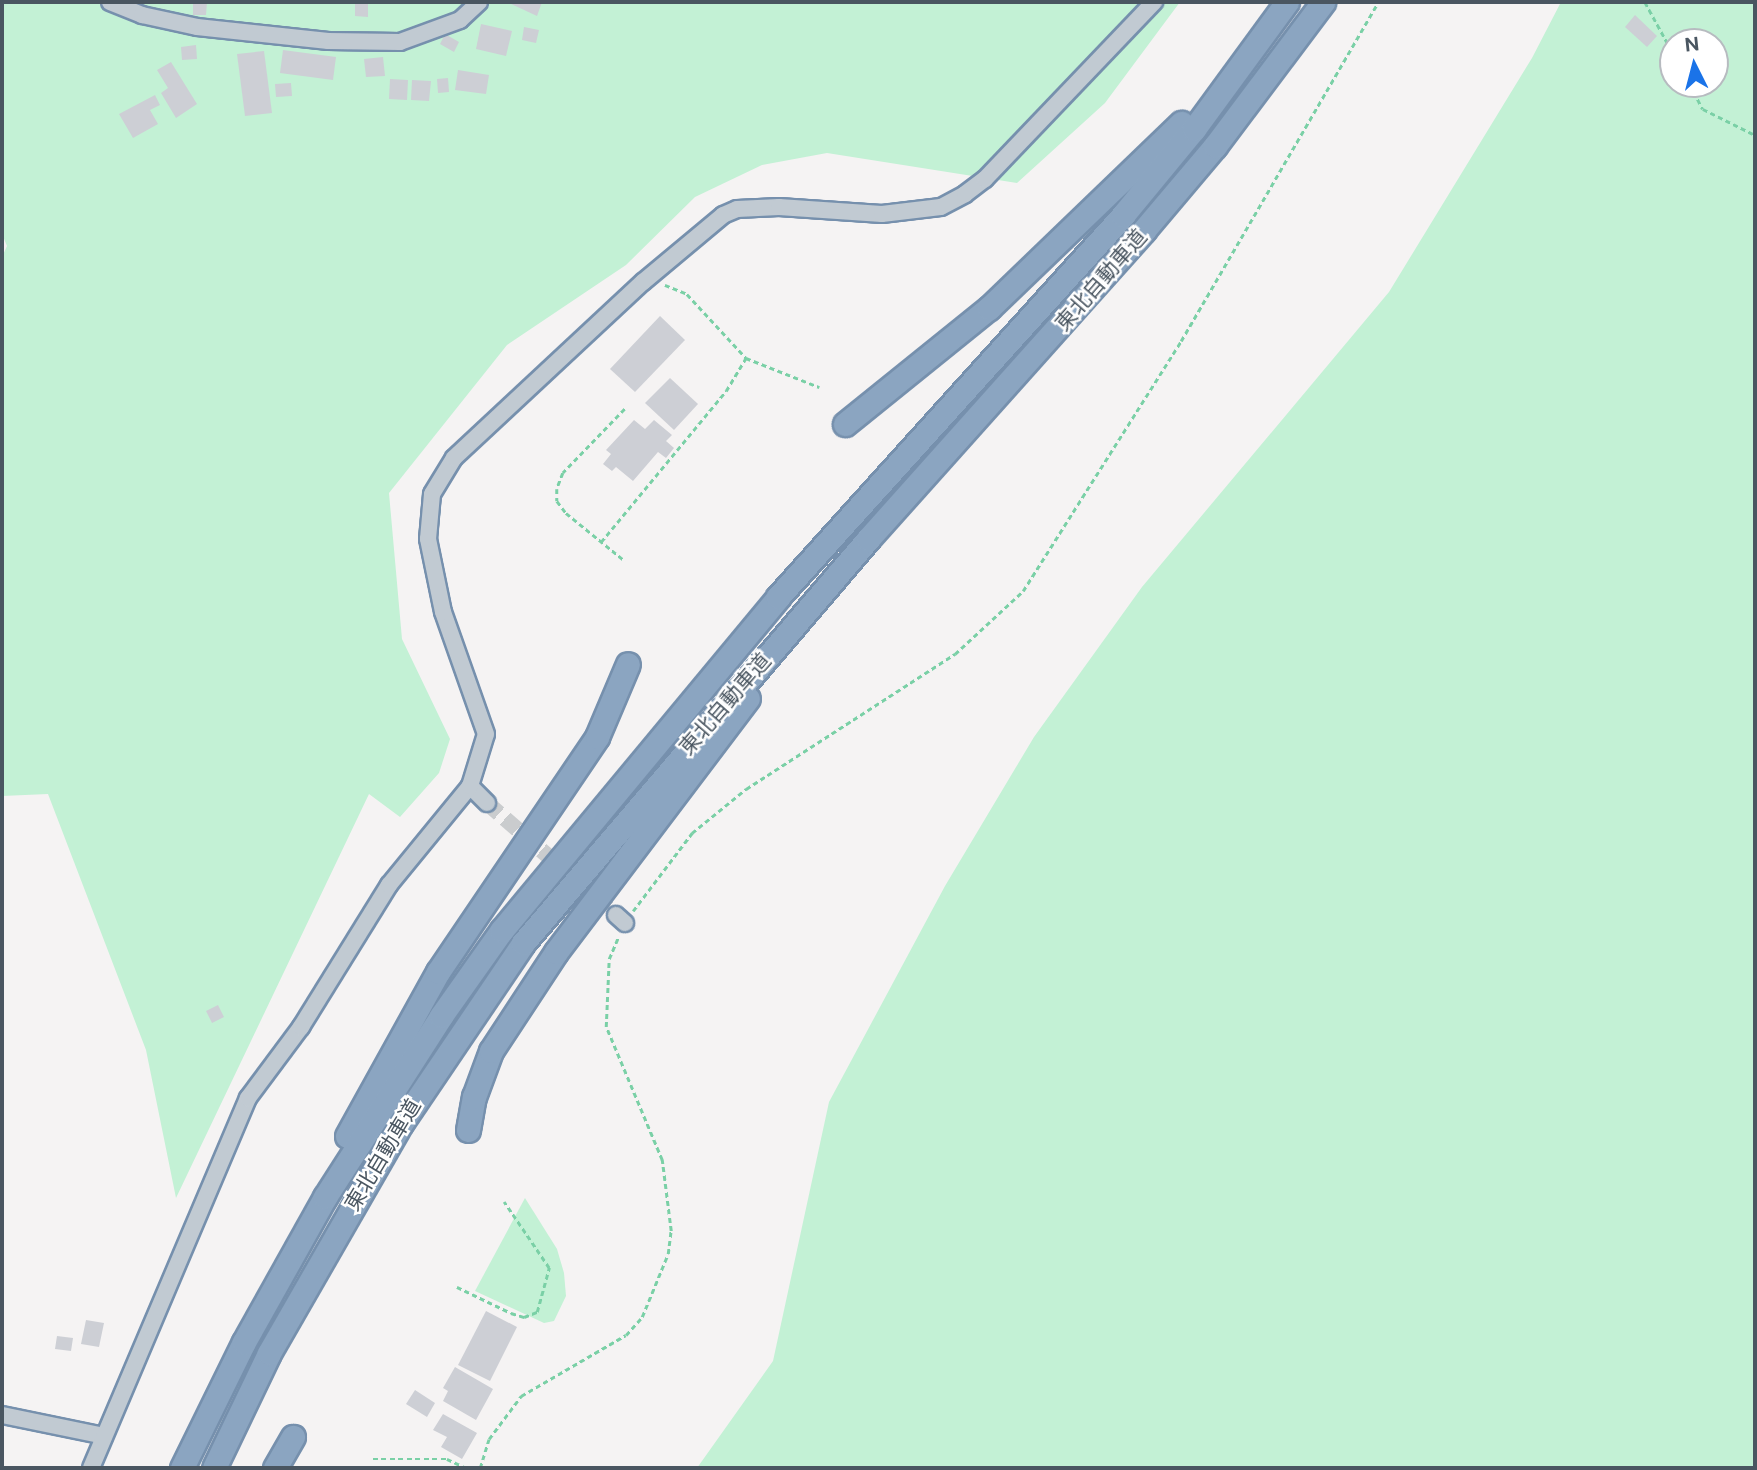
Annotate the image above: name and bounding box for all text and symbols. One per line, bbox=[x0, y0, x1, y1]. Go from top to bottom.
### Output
north arrow bbox=[1659, 28, 1729, 98]
text: N bbox=[1683, 32, 1701, 56]
street label: 東北自動車道 bbox=[1050, 224, 1152, 336]
street label: 東北自動車道 bbox=[674, 648, 776, 760]
street label: 東北自動車道 bbox=[340, 1095, 426, 1215]

